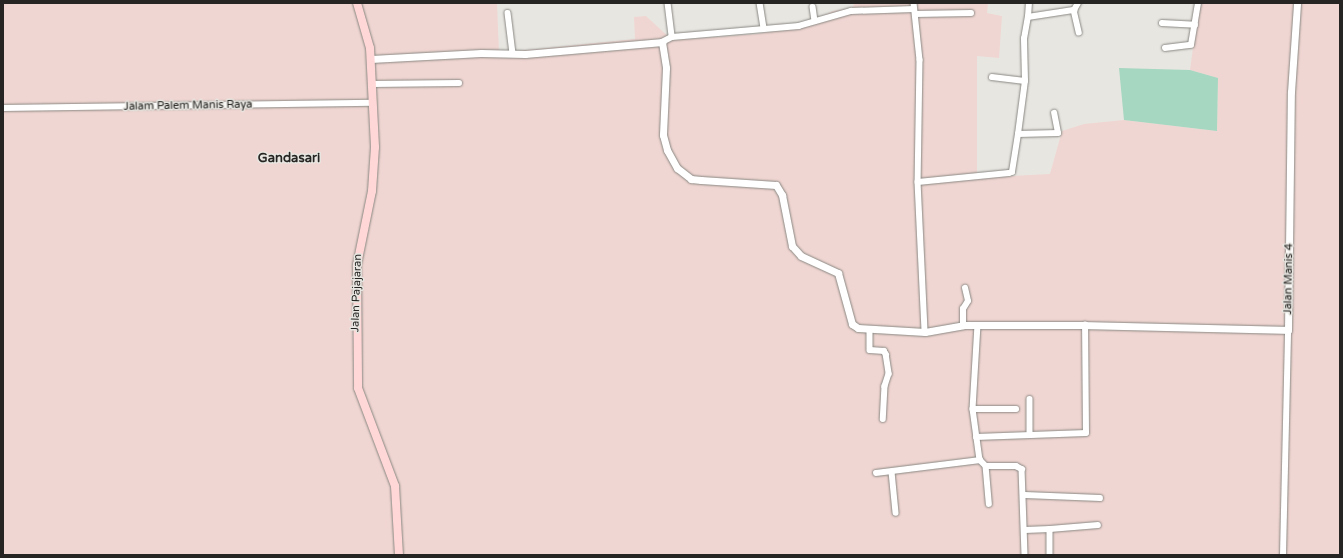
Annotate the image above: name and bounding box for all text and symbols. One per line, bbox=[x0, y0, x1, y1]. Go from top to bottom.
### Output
street label: Jalam Palem Manis Raya bbox=[124, 98, 252, 114]
district label: Gandasari bbox=[258, 150, 320, 166]
street label: Jalan Manis 4 bbox=[1282, 243, 1296, 315]
street label: Jalan Pajajaran bbox=[349, 254, 365, 332]

